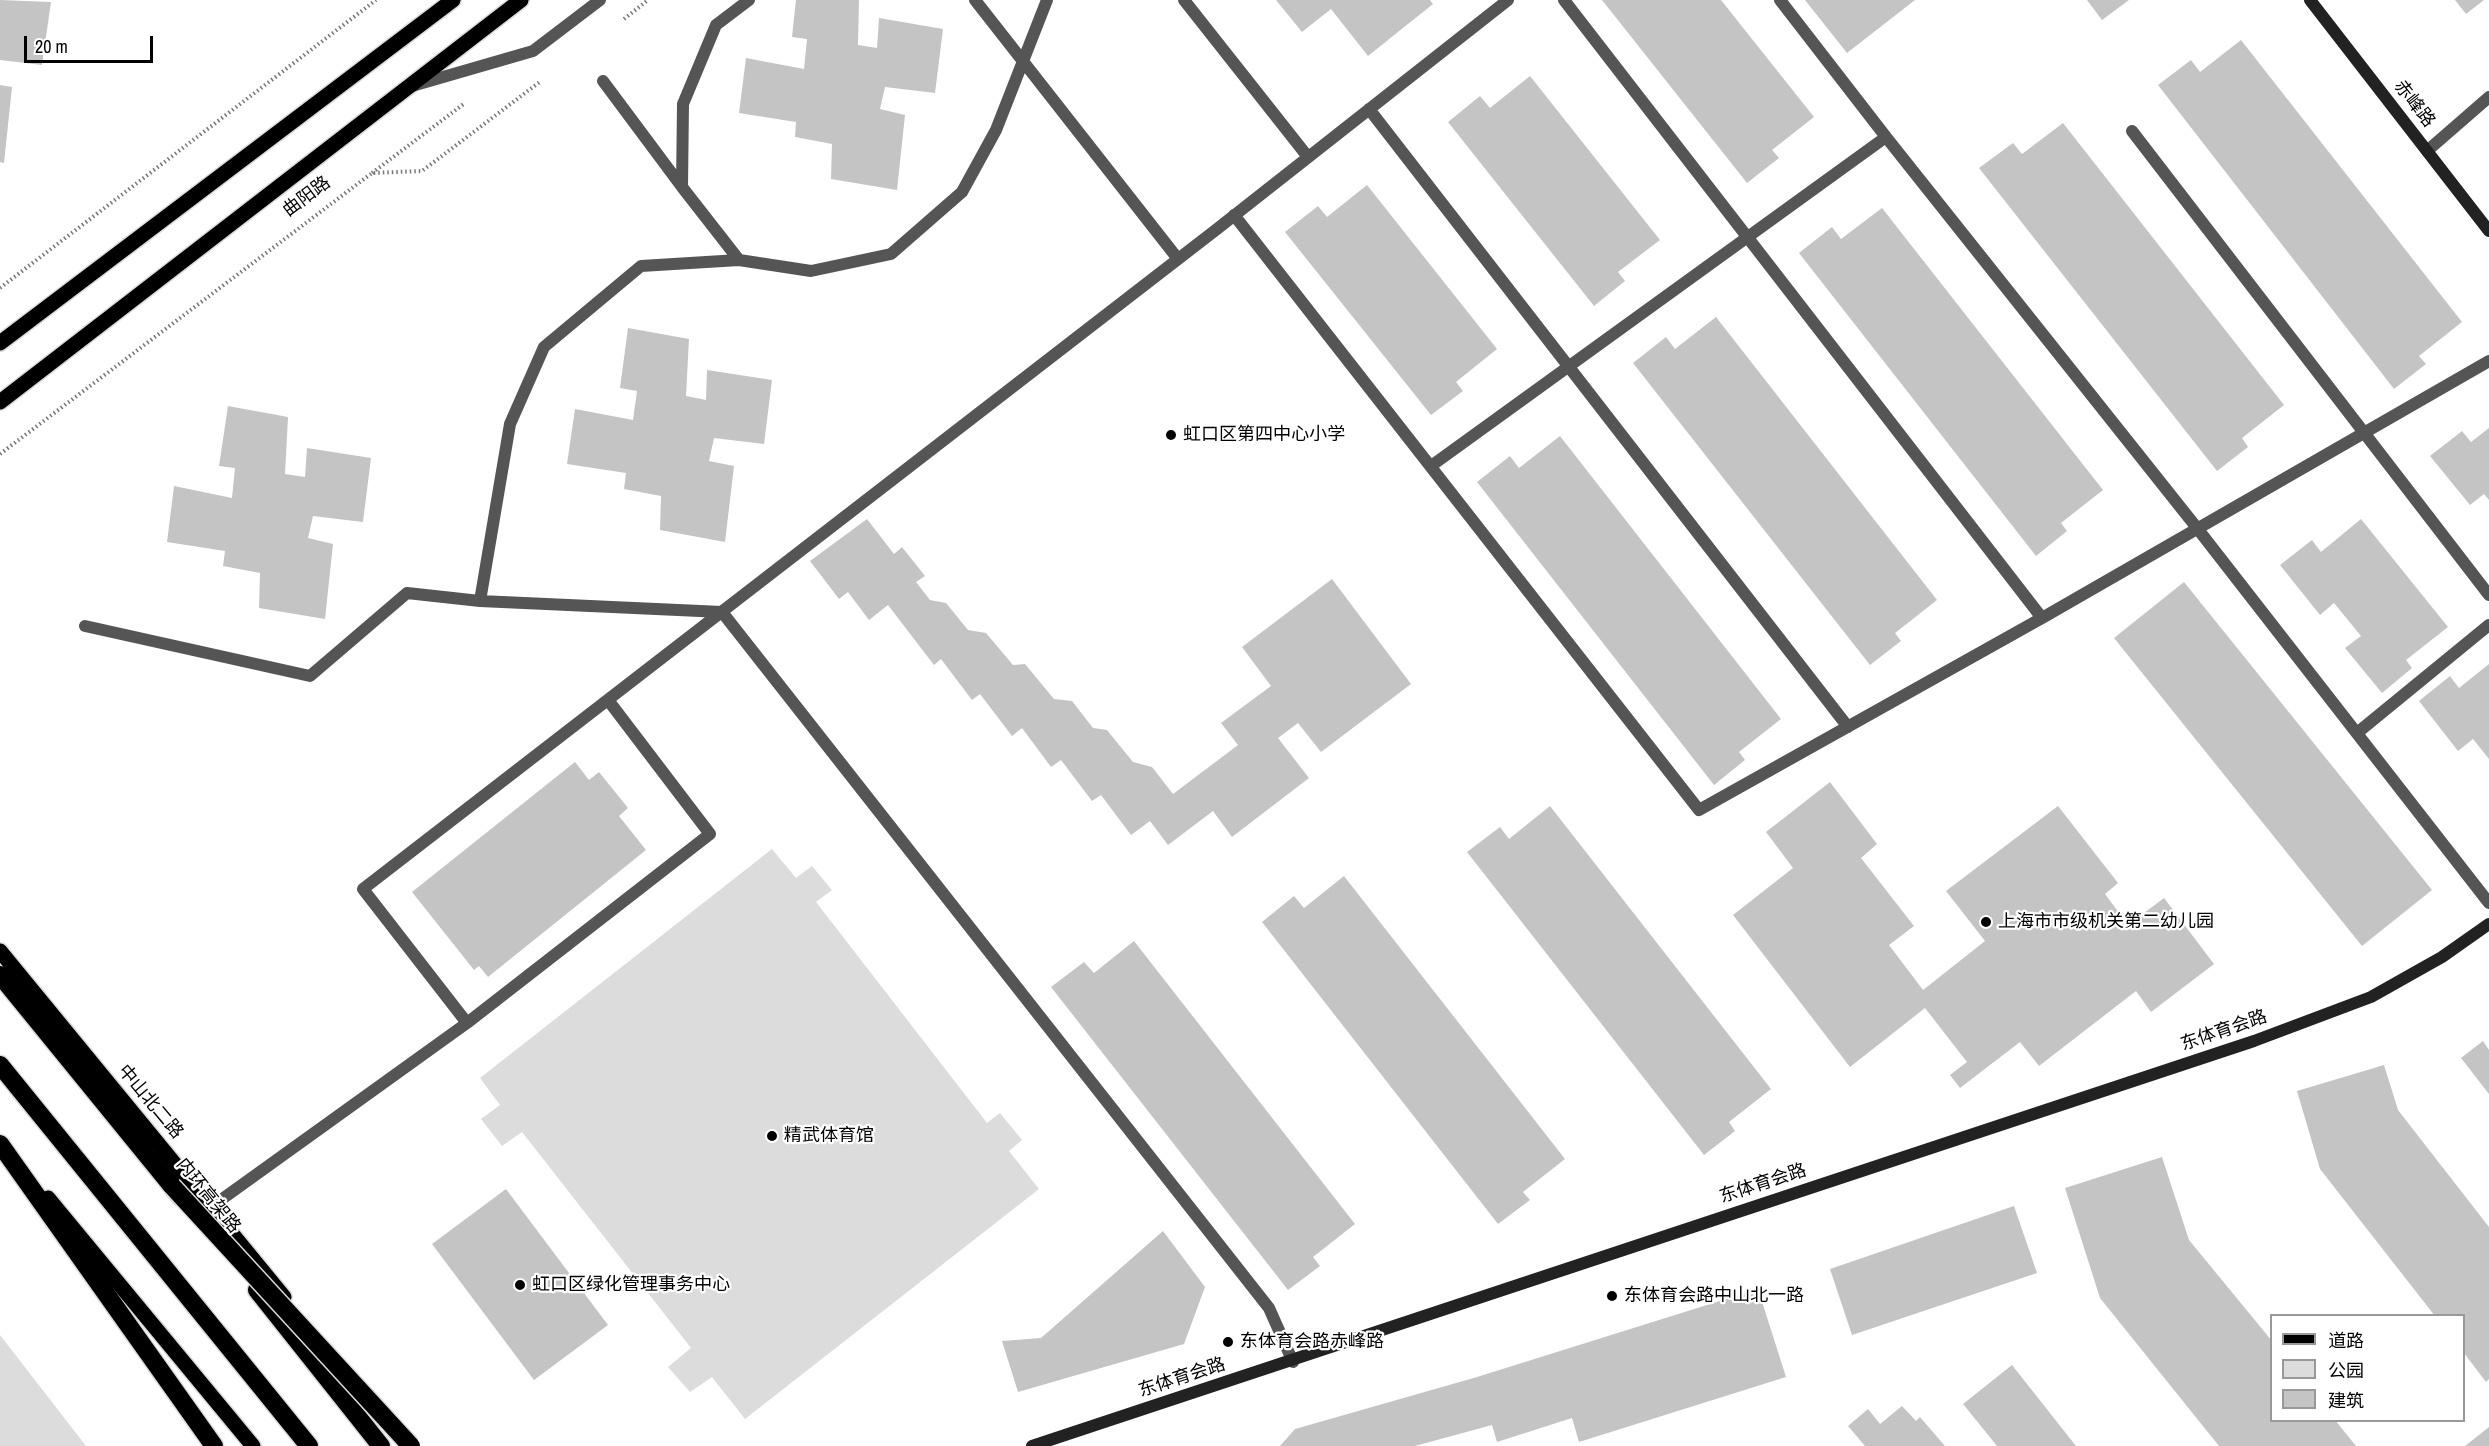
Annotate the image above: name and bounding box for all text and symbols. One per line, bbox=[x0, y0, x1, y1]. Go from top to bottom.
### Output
scale bar bbox=[27, 24, 156, 62]
text: 20 m bbox=[35, 34, 68, 59]
street label: 赤峰路 bbox=[2389, 76, 2439, 132]
street label: 曲阳路 bbox=[279, 172, 335, 222]
place label: 虹口区第四中心小学 bbox=[1183, 424, 1345, 446]
marker: 虹口区第四中心小学 bbox=[1164, 428, 1178, 442]
place label: 上海市市级机关第二幼儿园 bbox=[1998, 911, 2214, 933]
marker: 上海市市级机关第二幼儿园 bbox=[1979, 915, 1993, 929]
street label: 东体育会路 bbox=[2178, 1006, 2270, 1056]
street label: 中山北二路 bbox=[113, 1061, 187, 1143]
place label: 精武体育馆 bbox=[784, 1125, 874, 1147]
marker: 精武体育馆 bbox=[765, 1129, 779, 1143]
street label: 内环高架路 bbox=[171, 1154, 245, 1238]
street label: 东体育会路 bbox=[1717, 1160, 1809, 1208]
place label: 虹口区绿化管理事务中心 bbox=[532, 1274, 730, 1296]
marker: 虹口区绿化管理事务中心 bbox=[513, 1278, 527, 1292]
place label: 东体育会路中山北一路 bbox=[1624, 1285, 1804, 1307]
marker: 东体育会路中山北一路 bbox=[1605, 1289, 1619, 1303]
legend bbox=[2270, 1314, 2465, 1422]
text: 道路 bbox=[2328, 1328, 2364, 1353]
place label: 东体育会路赤峰路 bbox=[1240, 1331, 1384, 1353]
marker: 东体育会路赤峰路 bbox=[1221, 1335, 1235, 1349]
street label: 东体育会路 bbox=[1136, 1354, 1228, 1402]
text: 公园 bbox=[2328, 1358, 2364, 1383]
text: 建筑 bbox=[2328, 1388, 2364, 1413]

